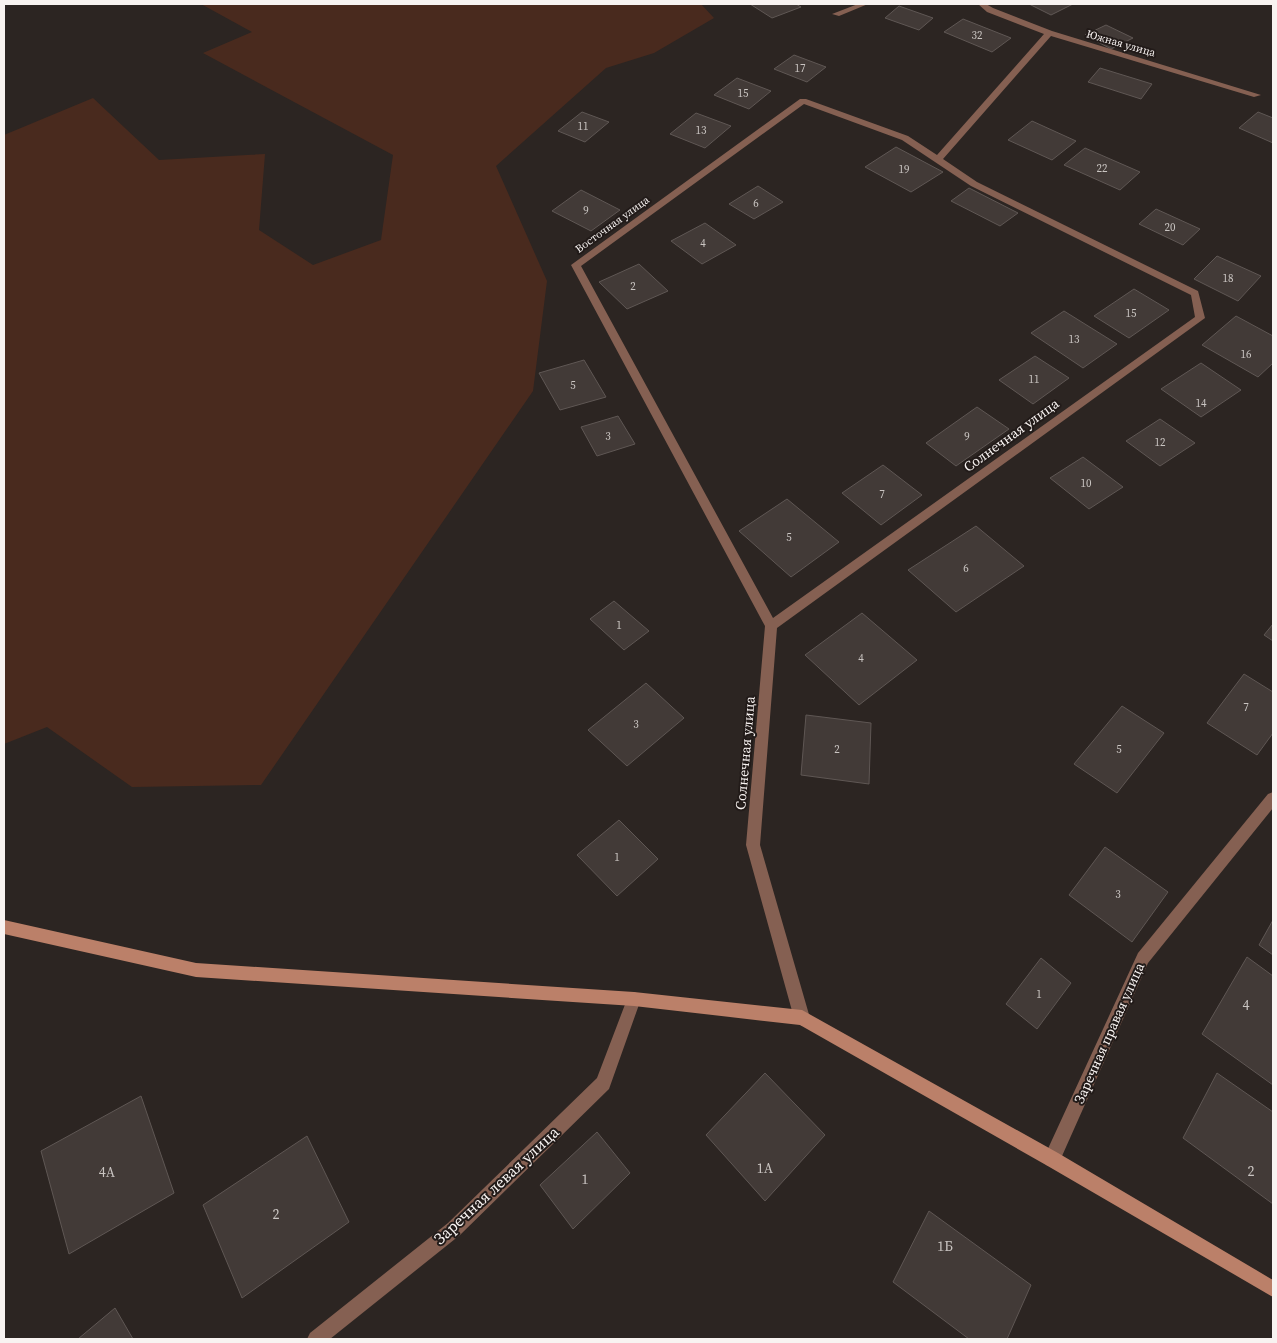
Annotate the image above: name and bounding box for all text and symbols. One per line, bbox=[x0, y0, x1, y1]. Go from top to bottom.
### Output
street label: Южная улица bbox=[1085, 26, 1158, 61]
house number: 32 bbox=[972, 28, 983, 43]
house number: 17 bbox=[795, 61, 806, 76]
house number: 15 bbox=[738, 86, 749, 101]
house number: 11 bbox=[578, 119, 589, 134]
house number: 13 bbox=[696, 123, 707, 138]
house number: 22 bbox=[1097, 161, 1108, 176]
house number: 19 bbox=[899, 162, 910, 177]
street label: Восточная улица bbox=[572, 192, 653, 256]
house number: 6 bbox=[753, 196, 759, 211]
house number: 9 bbox=[583, 203, 589, 218]
house number: 20 bbox=[1165, 220, 1176, 235]
house number: 4 bbox=[700, 236, 706, 251]
house number: 18 bbox=[1223, 271, 1234, 286]
house number: 2 bbox=[630, 279, 636, 294]
house number: 15 bbox=[1126, 306, 1137, 321]
house number: 13 bbox=[1069, 332, 1080, 347]
house number: 16 bbox=[1241, 347, 1252, 362]
house number: 11 bbox=[1029, 372, 1040, 387]
house number: 5 bbox=[570, 378, 576, 393]
street label: Солнечная улица bbox=[959, 393, 1064, 477]
house number: 14 bbox=[1196, 396, 1207, 411]
house number: 3 bbox=[605, 429, 611, 444]
house number: 9 bbox=[964, 429, 970, 444]
house number: 12 bbox=[1155, 435, 1166, 450]
house number: 10 bbox=[1081, 476, 1092, 491]
house number: 7 bbox=[879, 487, 885, 502]
house number: 5 bbox=[786, 530, 792, 545]
house number: 6 bbox=[963, 561, 969, 576]
house number: 1 bbox=[616, 618, 622, 633]
house number: 4 bbox=[858, 651, 864, 666]
street label: Солнечная улица bbox=[730, 695, 760, 811]
house number: 7 bbox=[1243, 700, 1249, 715]
house number: 3 bbox=[633, 717, 639, 732]
house number: 2 bbox=[834, 742, 840, 757]
house number: 5 bbox=[1116, 742, 1122, 757]
house number: 1 bbox=[614, 850, 620, 865]
house number: 3 bbox=[1115, 887, 1121, 902]
street label: Заречная правая улица bbox=[1069, 958, 1149, 1107]
house number: 1 bbox=[1036, 987, 1042, 1002]
house number: 4 bbox=[1243, 995, 1250, 1015]
street label: Заречная левая улица bbox=[428, 1120, 564, 1249]
house number: 1А bbox=[757, 1158, 774, 1178]
house number: 2 bbox=[1248, 1161, 1255, 1181]
house number: 4А bbox=[99, 1162, 116, 1182]
house number: 1 bbox=[582, 1169, 589, 1189]
house number: 2 bbox=[273, 1204, 280, 1224]
house number: 1Б bbox=[937, 1236, 953, 1256]

